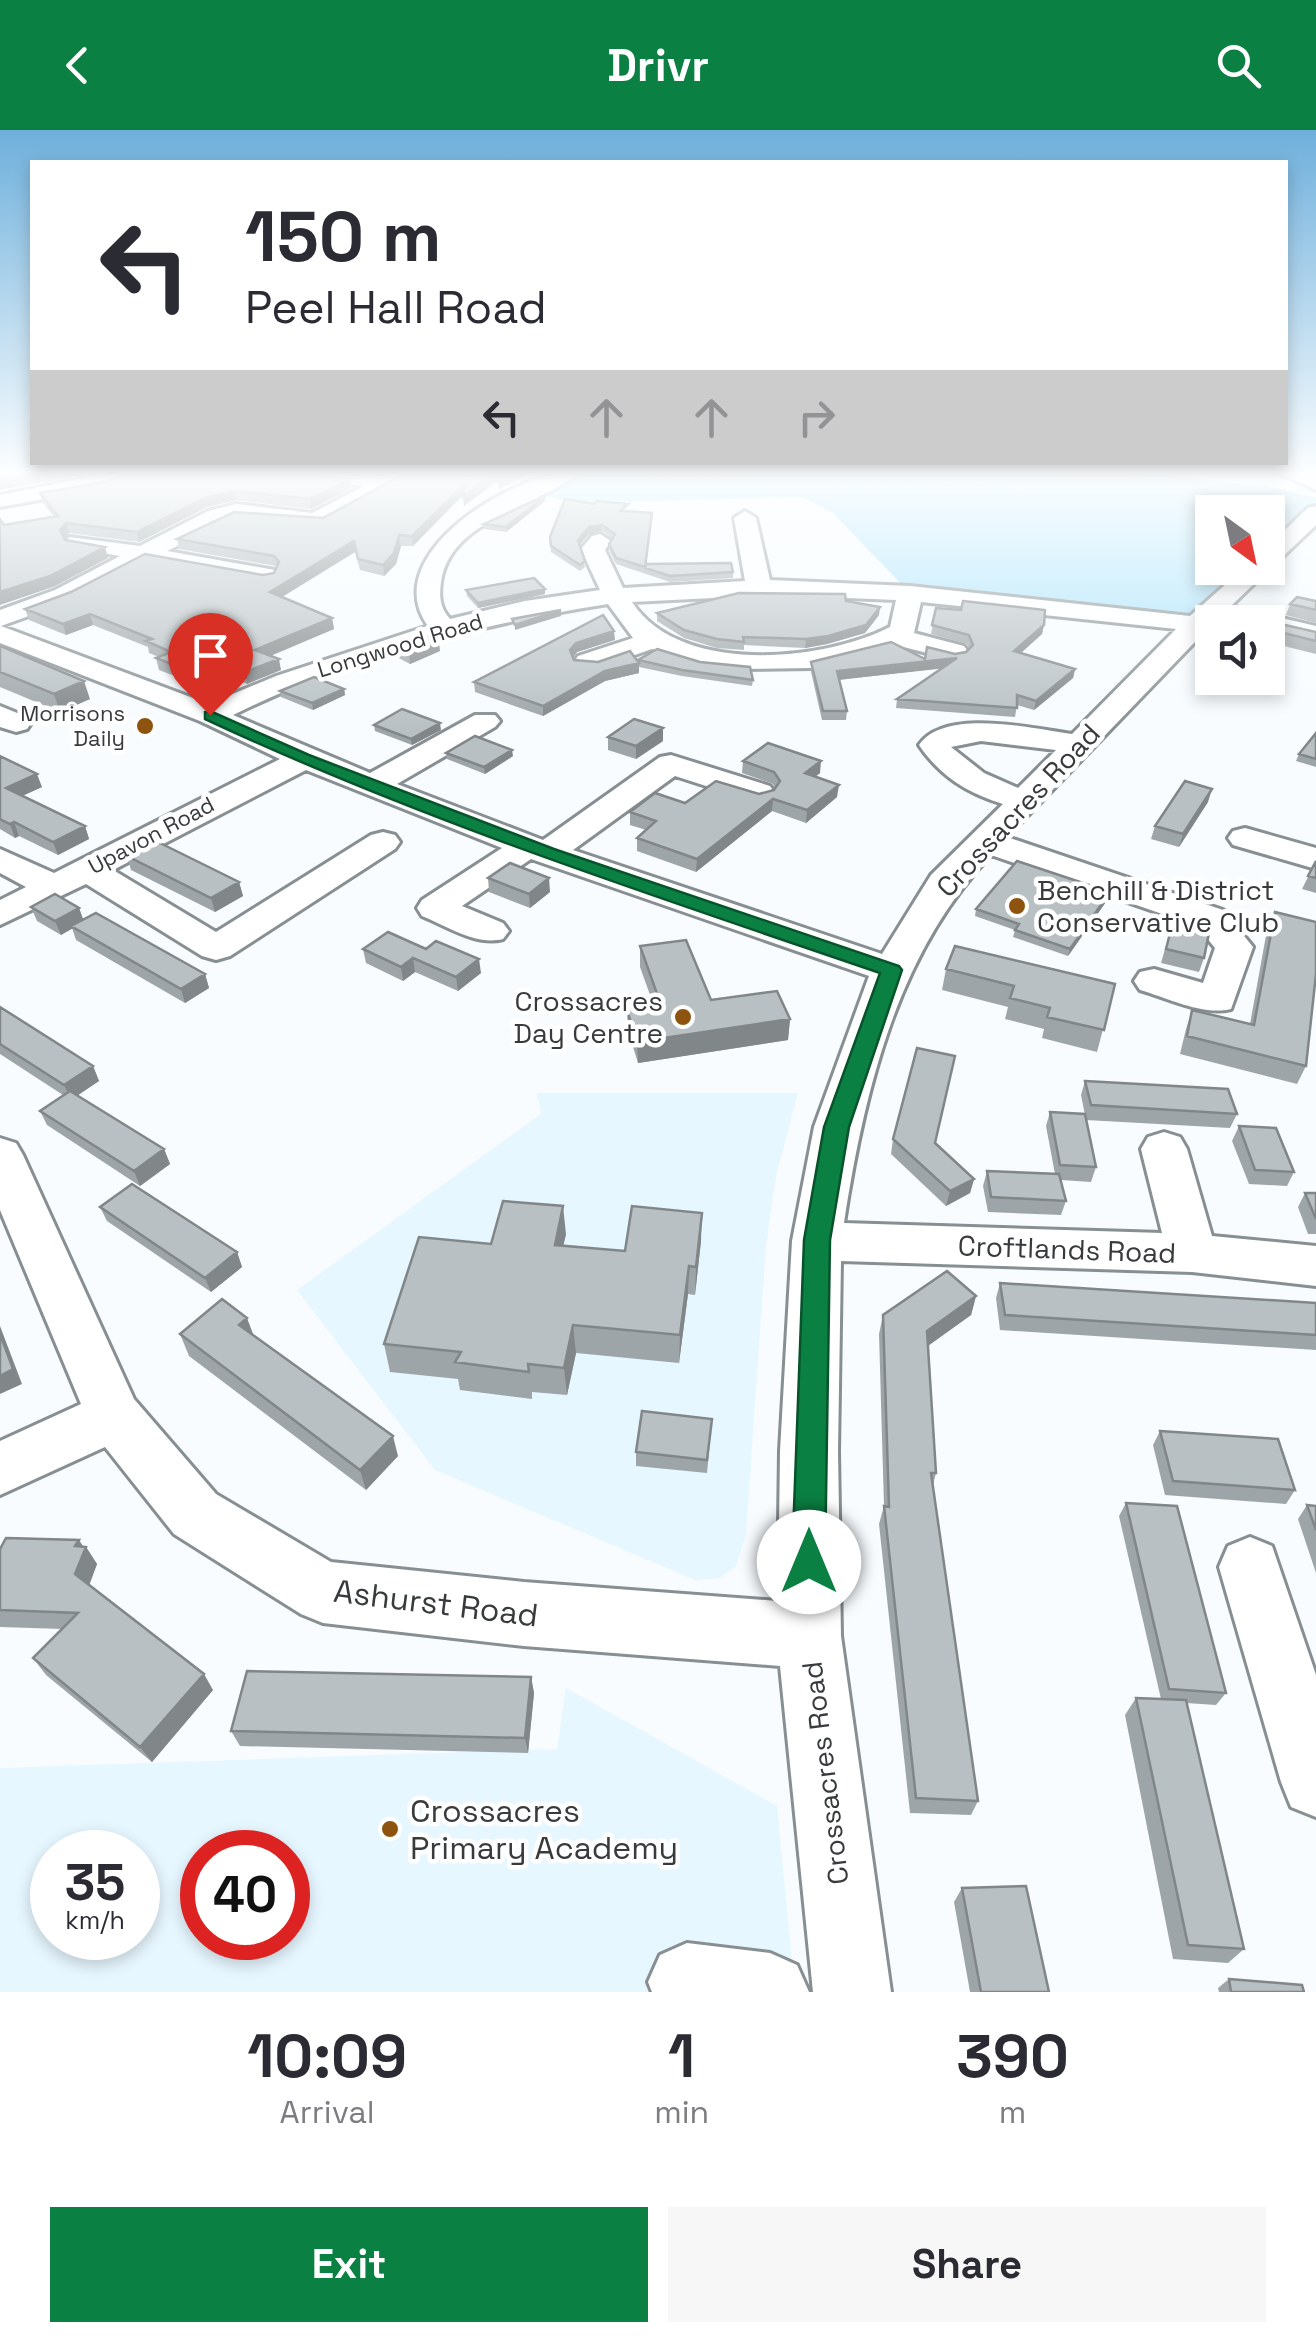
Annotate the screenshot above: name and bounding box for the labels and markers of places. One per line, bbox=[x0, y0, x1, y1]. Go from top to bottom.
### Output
pin bbox=[168, 613, 253, 716]
place label: Morrisons Daily bbox=[20, 699, 125, 752]
marker: Morrisons Daily bbox=[134, 715, 156, 737]
place label: Benchill & District Conservative Club bbox=[1037, 872, 1279, 940]
marker: Benchill & District Conservative Club bbox=[1006, 895, 1028, 917]
place label: Crossacres Day Centre bbox=[514, 983, 663, 1051]
marker: Crossacres Day Centre bbox=[672, 1006, 694, 1028]
place label: Crossacres Primary Academy bbox=[410, 1791, 678, 1868]
marker: Crossacres Primary Academy bbox=[379, 1818, 401, 1840]

